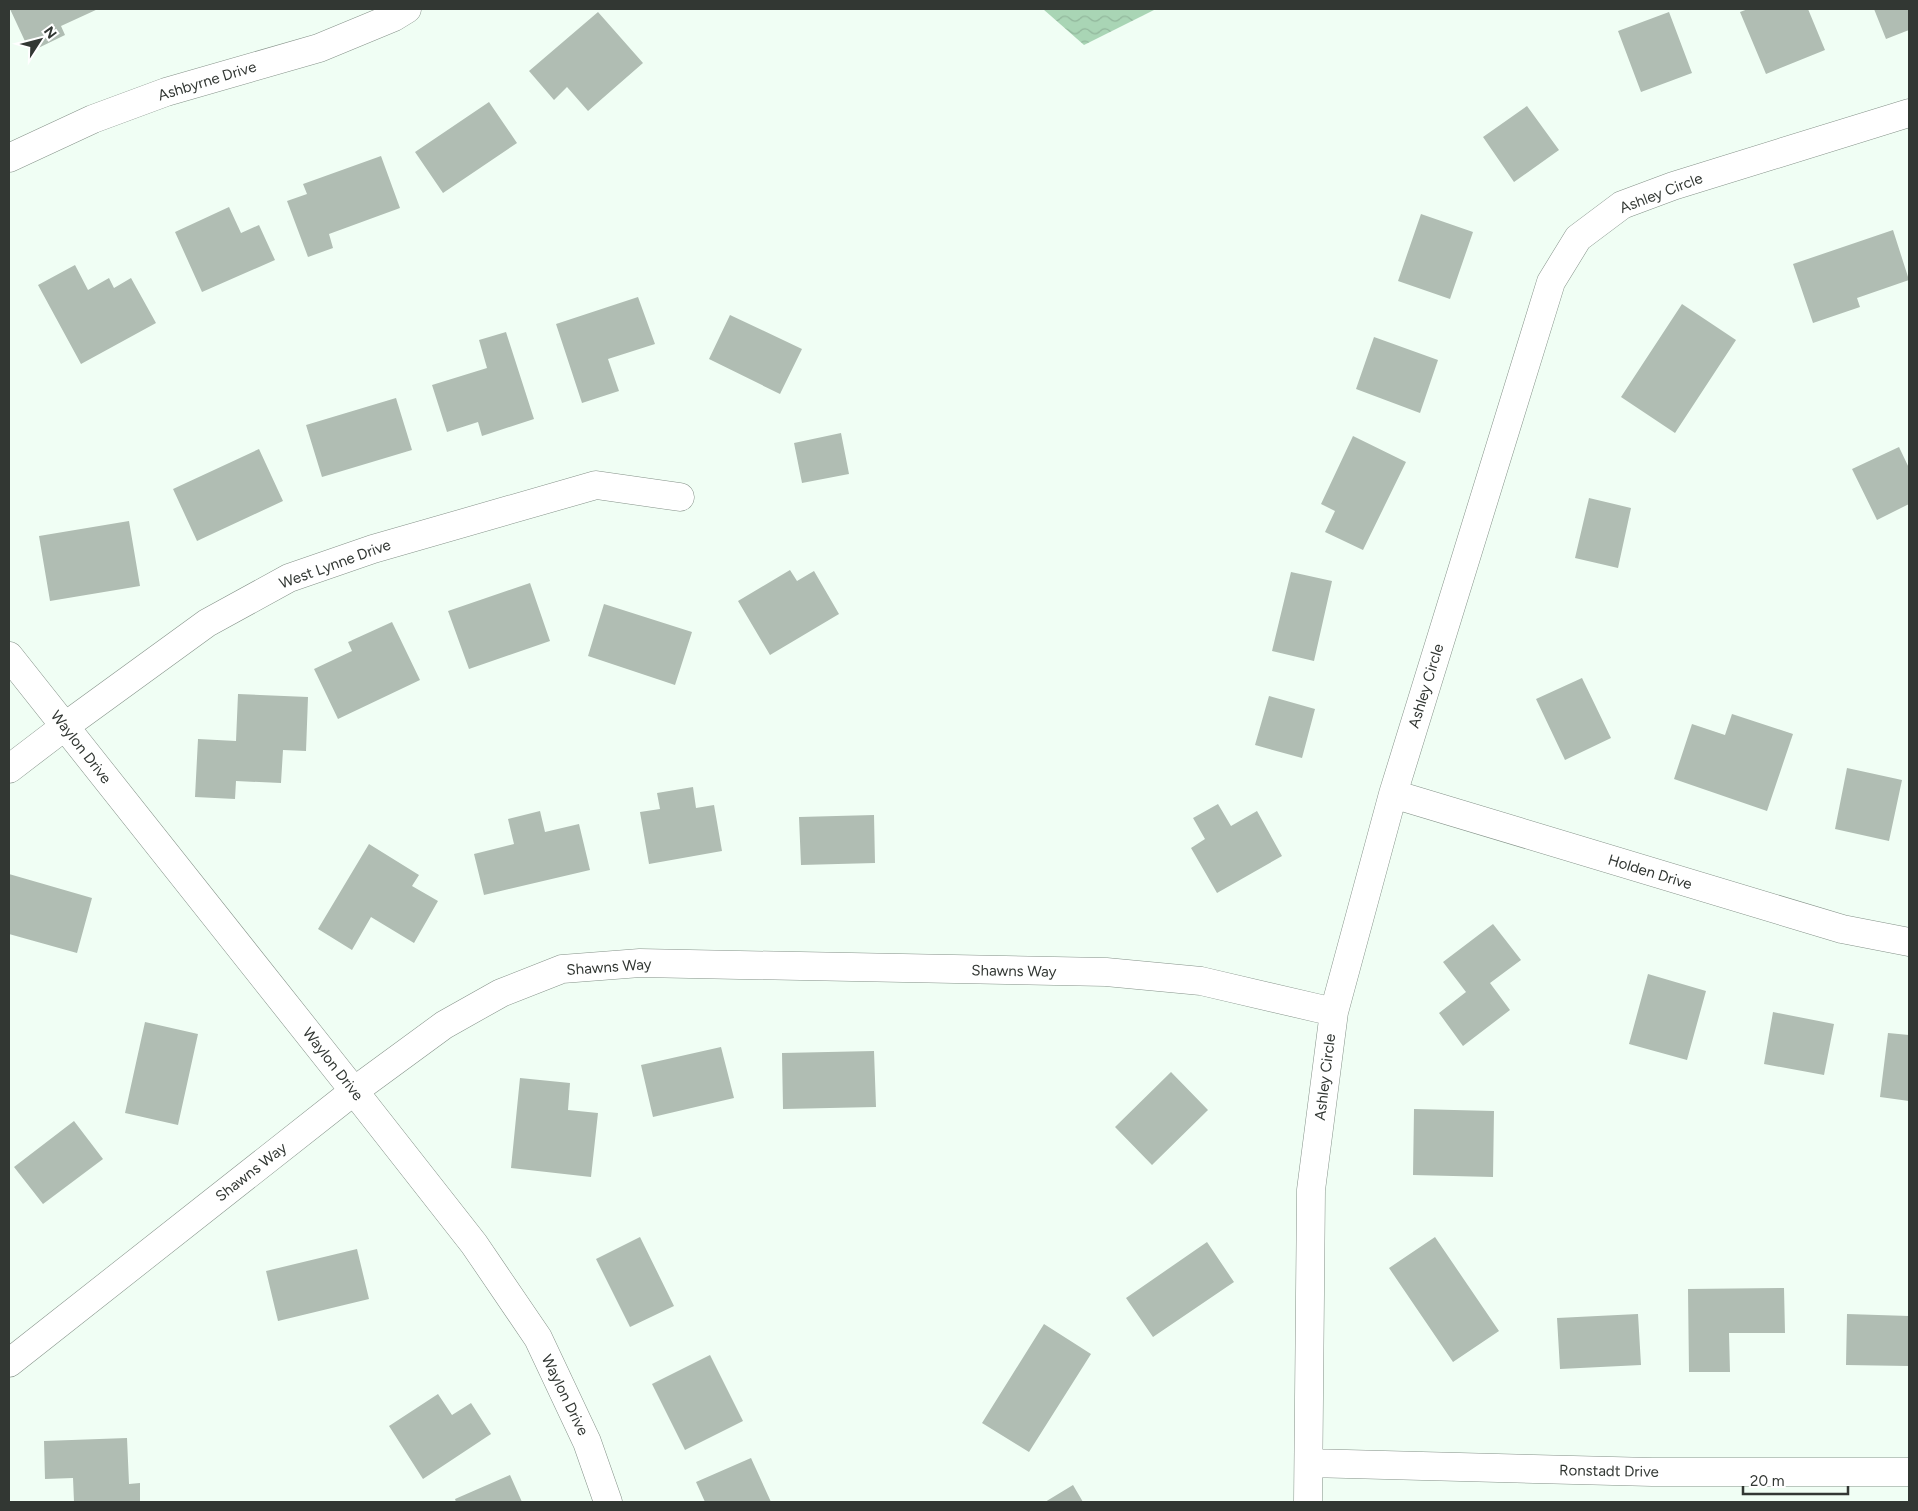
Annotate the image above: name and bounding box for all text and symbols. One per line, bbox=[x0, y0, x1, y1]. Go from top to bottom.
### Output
north arrow bbox=[15, 15, 65, 65]
text: N bbox=[40, 23, 60, 42]
street label: Ashbyrne Drive bbox=[156, 57, 258, 105]
street label: Ashley Circle bbox=[1617, 169, 1705, 217]
street label: West Lynne Drive bbox=[277, 535, 393, 593]
street label: Ashley Circle bbox=[1405, 642, 1447, 730]
street label: Waylon Drive bbox=[47, 707, 115, 787]
street label: Holden Drive bbox=[1606, 851, 1694, 893]
street label: Shawns Way bbox=[566, 955, 652, 979]
street label: Shawns Way bbox=[971, 961, 1057, 981]
street label: Waylon Drive bbox=[299, 1024, 367, 1104]
street label: Ashley Circle bbox=[1311, 1033, 1339, 1121]
street label: Shawns Way bbox=[212, 1139, 290, 1205]
street label: Waylon Drive bbox=[538, 1352, 592, 1438]
street label: Ronstadt Drive bbox=[1559, 1461, 1659, 1481]
scale bar bbox=[1743, 1464, 1848, 1496]
text: 20 m bbox=[1750, 1472, 1784, 1490]

